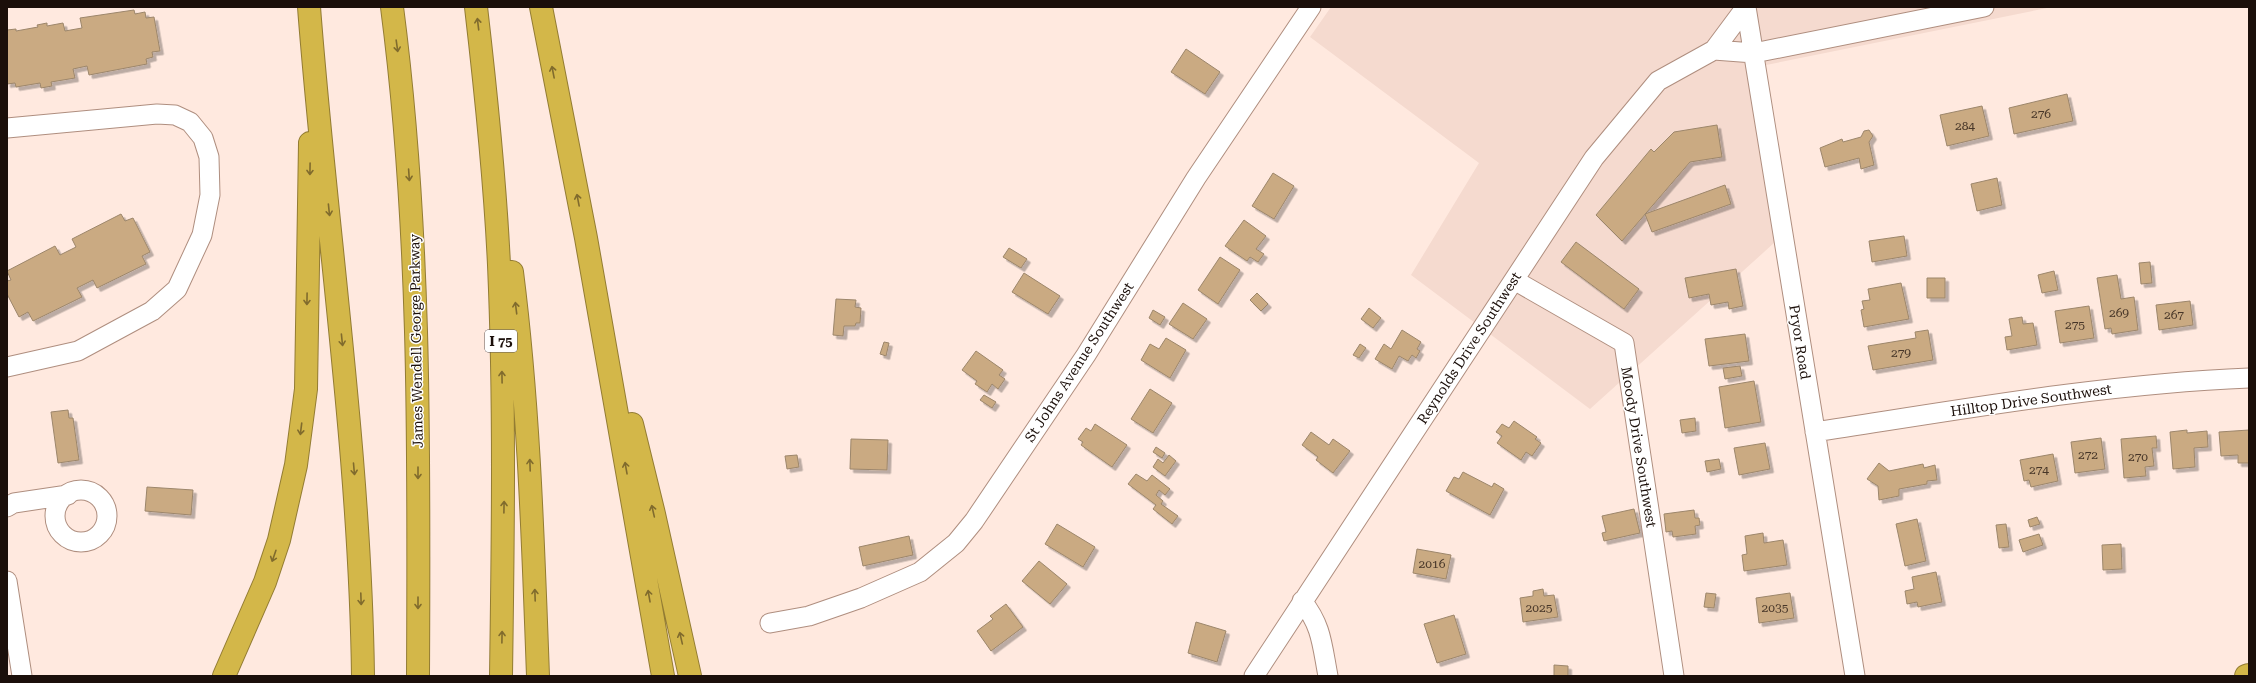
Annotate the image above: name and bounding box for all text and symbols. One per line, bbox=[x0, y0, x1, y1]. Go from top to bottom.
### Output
one-way arrow bbox=[474, 18, 482, 31]
one-way arrow bbox=[393, 39, 401, 52]
one-way arrow bbox=[549, 66, 557, 79]
house number: 276 bbox=[2031, 107, 2051, 121]
house number: 284 bbox=[1955, 119, 1975, 133]
one-way arrow bbox=[306, 162, 314, 175]
one-way arrow bbox=[405, 168, 412, 181]
one-way arrow bbox=[574, 193, 582, 206]
one-way arrow bbox=[325, 203, 333, 216]
street label: James Wendell George Parkway bbox=[406, 233, 426, 448]
street label: Reynolds Drive Southwest bbox=[1414, 269, 1524, 427]
street label: St Johns Avenue Southwest bbox=[1021, 279, 1137, 445]
one-way arrow bbox=[303, 292, 311, 305]
one-way arrow bbox=[513, 302, 520, 315]
street label: Pryor Road bbox=[1786, 304, 1814, 380]
house number: 269 bbox=[2109, 306, 2129, 320]
house number: 267 bbox=[2164, 308, 2184, 322]
house number: 275 bbox=[2065, 318, 2085, 332]
road number: I 75 bbox=[485, 330, 517, 352]
one-way arrow bbox=[338, 333, 346, 346]
house number: 279 bbox=[1891, 346, 1911, 360]
street label: Moody Drive Southwest bbox=[1618, 365, 1660, 529]
one-way arrow bbox=[498, 371, 506, 384]
street label: Hilltop Drive Southwest bbox=[1949, 381, 2113, 419]
one-way arrow bbox=[297, 422, 305, 435]
house number: 272 bbox=[2078, 448, 2098, 462]
house number: 270 bbox=[2128, 450, 2148, 464]
one-way arrow bbox=[526, 459, 534, 472]
one-way arrow bbox=[350, 462, 357, 475]
one-way arrow bbox=[622, 462, 630, 475]
house number: 274 bbox=[2029, 463, 2049, 477]
one-way arrow bbox=[414, 466, 422, 479]
one-way arrow bbox=[500, 501, 508, 514]
one-way arrow bbox=[649, 505, 657, 518]
one-way arrow bbox=[269, 549, 277, 561]
house number: 2016 bbox=[1419, 557, 1446, 571]
one-way arrow bbox=[531, 589, 539, 602]
one-way arrow bbox=[644, 590, 652, 603]
one-way arrow bbox=[357, 592, 365, 605]
one-way arrow bbox=[414, 596, 422, 609]
house number: 2025 bbox=[1526, 601, 1553, 615]
house number: 2035 bbox=[1762, 601, 1789, 615]
one-way arrow bbox=[498, 631, 506, 644]
one-way arrow bbox=[676, 632, 684, 645]

